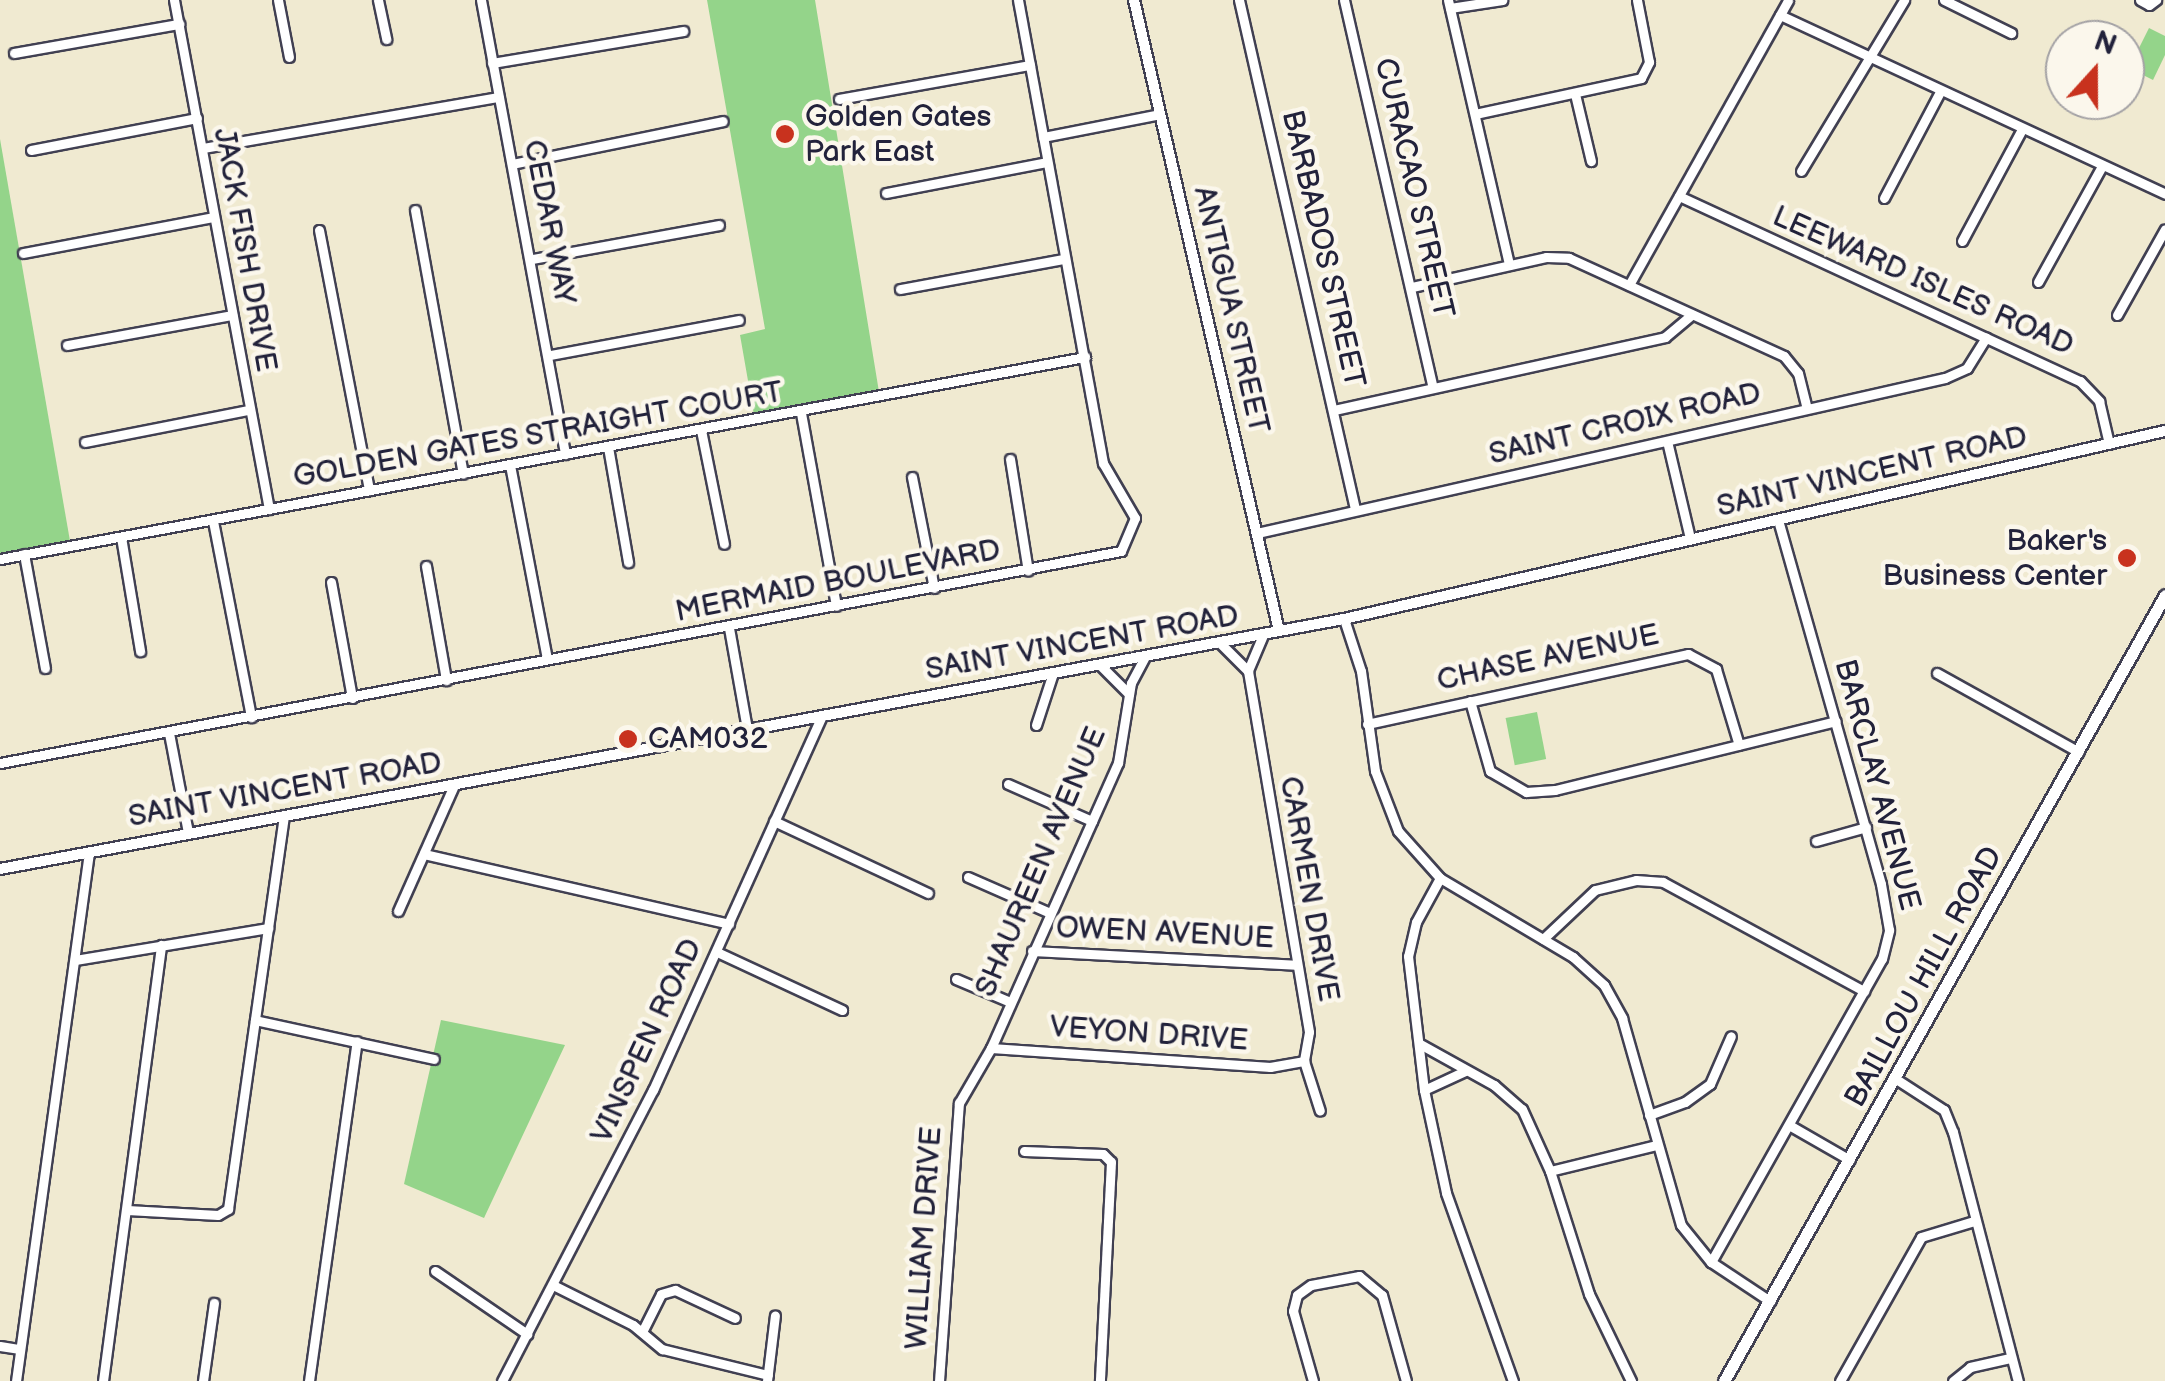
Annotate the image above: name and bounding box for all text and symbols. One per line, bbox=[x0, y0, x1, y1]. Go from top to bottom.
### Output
north arrow bbox=[2045, 20, 2145, 120]
text: N bbox=[2089, 24, 2121, 63]
street label: CURACAO STREET bbox=[1366, 54, 1462, 322]
place label: Golden Gates Park East bbox=[805, 99, 991, 170]
street label: BARBADOS STREET bbox=[1273, 106, 1373, 392]
marker: Golden Gates Park East bbox=[774, 123, 796, 145]
street label: JACK FISH DRIVE bbox=[206, 125, 284, 375]
street label: CEDAR WAY bbox=[515, 136, 583, 308]
street label: ANTIGUA STREET bbox=[1185, 183, 1277, 437]
street label: LEEWARD ISLES ROAD bbox=[1767, 198, 2079, 364]
street label: GOLDEN GATES STRAIGHT COURT bbox=[290, 374, 786, 496]
street label: SAINT CROIX ROAD bbox=[1486, 375, 1764, 473]
street label: SAINT VINCENT ROAD bbox=[1713, 419, 2031, 525]
place label: Baker's Business Center bbox=[1882, 523, 2107, 594]
street label: MERMAID BOULEVARD bbox=[672, 532, 1004, 630]
marker: Baker's Business Center bbox=[2116, 547, 2138, 569]
street label: SAINT VINCENT ROAD bbox=[922, 598, 1242, 688]
street label: CHASE AVENUE bbox=[1434, 617, 1662, 699]
street label: BARCLAY AVENUE bbox=[1826, 656, 1928, 914]
place label: CAM032 bbox=[648, 721, 767, 757]
street label: SHAUREEN AVENUE bbox=[968, 722, 1114, 1002]
marker: CAM032 bbox=[617, 728, 639, 750]
street label: SAINT VINCENT ROAD bbox=[125, 745, 445, 835]
street label: CARMEN DRIVE bbox=[1271, 774, 1347, 1004]
street label: BAILLOU HILL ROAD bbox=[1837, 841, 2011, 1113]
street label: OWEN AVENUE bbox=[1055, 909, 1275, 957]
street label: VINSPEN ROAD bbox=[584, 933, 710, 1149]
street label: VEYON DRIVE bbox=[1049, 1009, 1249, 1059]
street label: WILLIAM DRIVE bbox=[898, 1125, 950, 1351]

